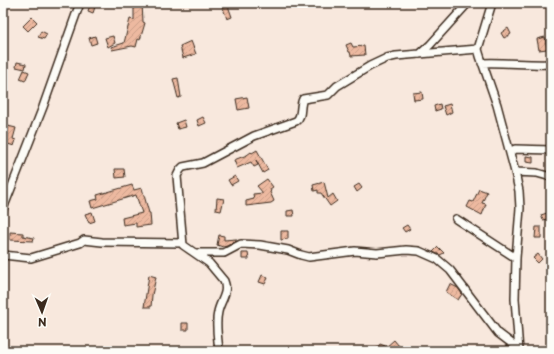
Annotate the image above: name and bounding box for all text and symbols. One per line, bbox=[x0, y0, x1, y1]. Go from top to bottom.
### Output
north arrow bbox=[22, 292, 62, 332]
text: N bbox=[37, 314, 47, 331]

